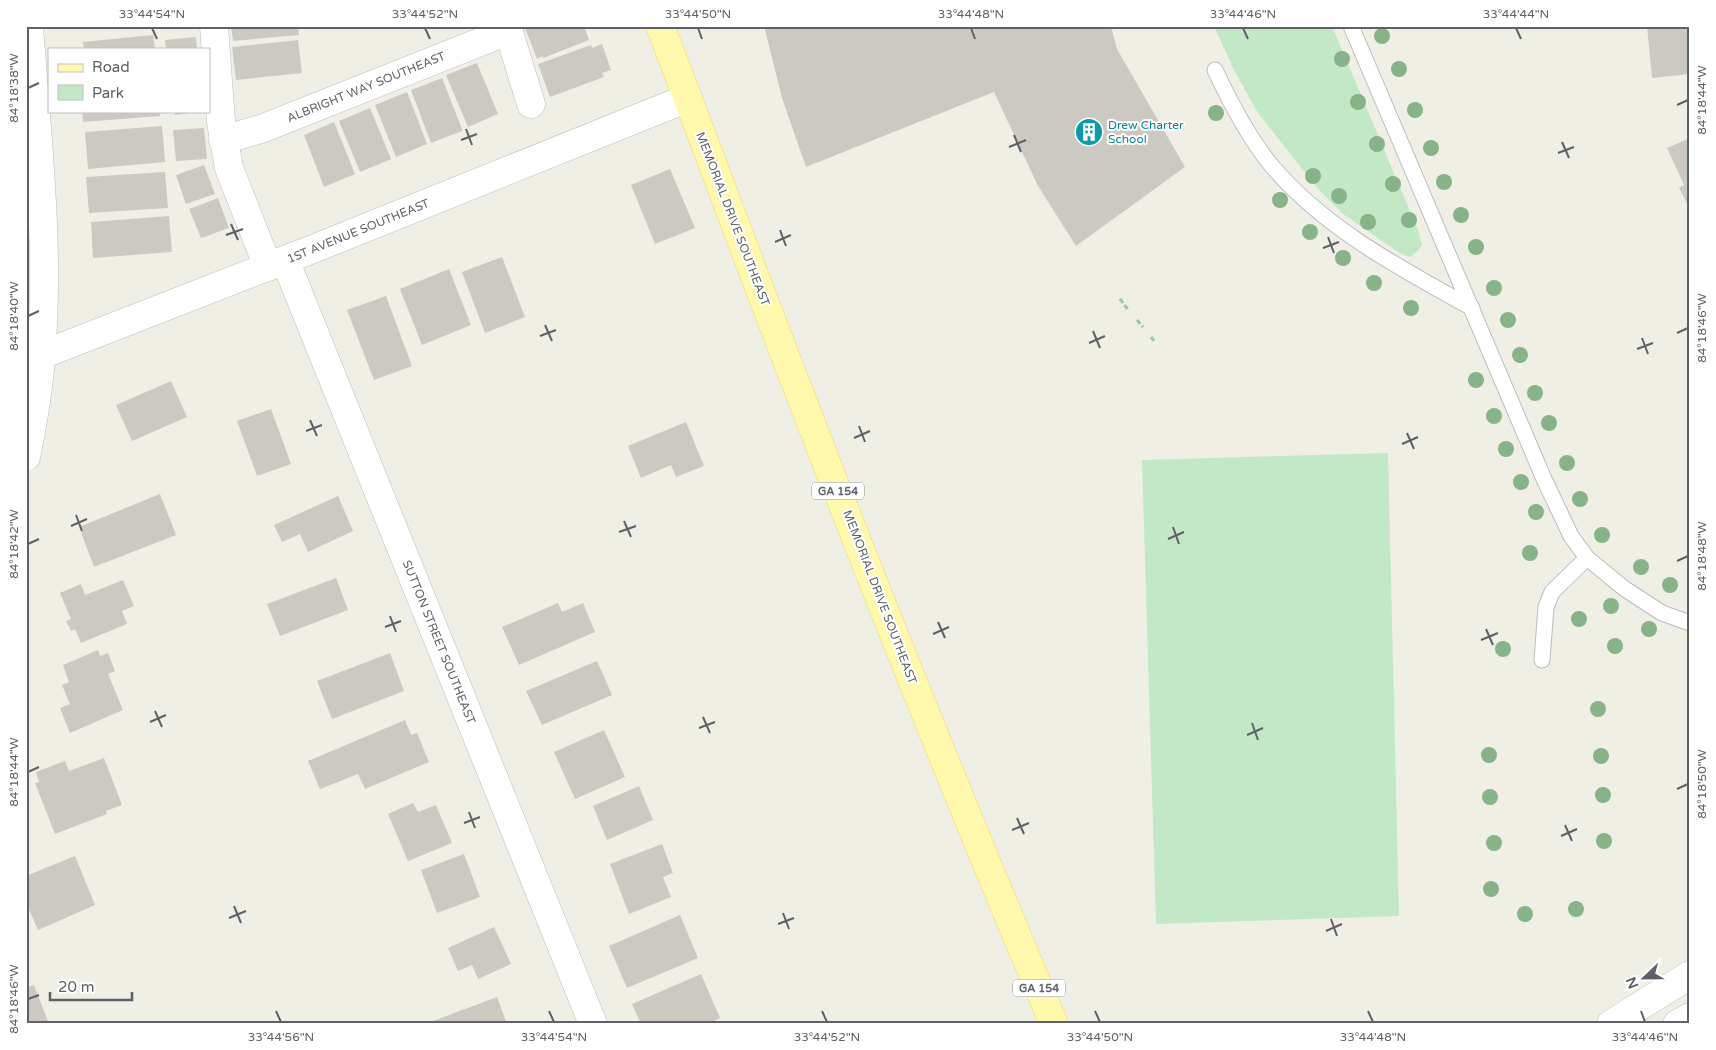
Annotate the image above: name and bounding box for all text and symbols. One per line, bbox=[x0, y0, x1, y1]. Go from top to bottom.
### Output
text: 33°44'54"N bbox=[119, 7, 185, 21]
text: 33°44'52"N bbox=[392, 7, 458, 21]
text: 33°44'50"N bbox=[665, 7, 731, 21]
text: 33°44'48"N bbox=[938, 7, 1004, 21]
text: 33°44'46"N bbox=[1210, 7, 1276, 21]
text: 33°44'44"N bbox=[1483, 7, 1549, 21]
legend bbox=[48, 48, 210, 112]
street label: ALBRIGHT WAY SOUTHEAST bbox=[285, 49, 448, 125]
text: 84°18'38"W bbox=[7, 53, 21, 123]
text: Road bbox=[92, 58, 130, 76]
text: 84°18'44"W bbox=[1695, 65, 1709, 135]
text: Park bbox=[92, 84, 124, 102]
building icon: Drew Charter School bbox=[1074, 117, 1104, 147]
place label: Drew Charter School bbox=[1108, 118, 1184, 146]
street label: MEMORIAL DRIVE SOUTHEAST bbox=[693, 130, 773, 309]
street label: 1ST AVENUE SOUTHEAST bbox=[285, 196, 432, 266]
text: 84°18'40"W bbox=[7, 281, 21, 351]
text: 84°18'46"W bbox=[1695, 293, 1709, 363]
road number: GA 154 bbox=[812, 482, 864, 500]
street label: MEMORIAL DRIVE SOUTHEAST bbox=[840, 508, 920, 687]
text: 84°18'42"W bbox=[7, 509, 21, 579]
text: 84°18'48"W bbox=[1695, 521, 1709, 591]
street label: SUTTON STREET SOUTHEAST bbox=[400, 558, 479, 727]
text: 84°18'44"W bbox=[7, 737, 21, 807]
text: 84°18'50"W bbox=[1695, 749, 1709, 819]
north arrow bbox=[1618, 952, 1668, 1002]
text: 84°18'46"W bbox=[7, 964, 21, 1034]
scale bar bbox=[50, 970, 132, 1002]
text: N bbox=[1622, 974, 1642, 991]
text: 20 m bbox=[58, 978, 95, 996]
road number: GA 154 bbox=[1013, 980, 1065, 996]
text: 33°44'56"N bbox=[248, 1030, 314, 1044]
text: 33°44'54"N bbox=[521, 1030, 587, 1044]
text: 33°44'52"N bbox=[794, 1030, 860, 1044]
text: 33°44'50"N bbox=[1067, 1030, 1133, 1044]
text: 33°44'48"N bbox=[1340, 1030, 1406, 1044]
text: 33°44'46"N bbox=[1612, 1030, 1678, 1044]

